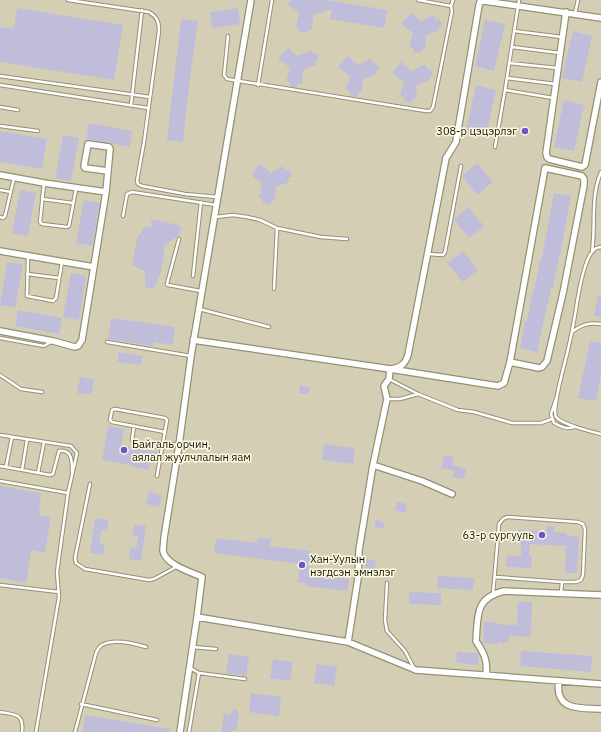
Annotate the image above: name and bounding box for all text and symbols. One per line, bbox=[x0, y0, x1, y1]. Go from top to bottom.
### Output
place label: 308-р цэцэрлэг bbox=[436, 124, 517, 138]
marker: 308-р цэцэрлэг bbox=[520, 126, 530, 136]
place label: Байгаль орчин, аялал жуулчлалын яам bbox=[132, 437, 251, 464]
marker: Байгаль орчин, аялал жуулчлалын яам bbox=[119, 445, 129, 455]
place label: 63-р сургууль bbox=[462, 528, 534, 542]
marker: 63-р сургууль bbox=[537, 530, 547, 540]
place label: Хан-Уулын нэгдсэн эмнэлэг bbox=[310, 552, 395, 579]
marker: Хан-Уулын нэгдсэн эмнэлэг bbox=[297, 560, 307, 570]

